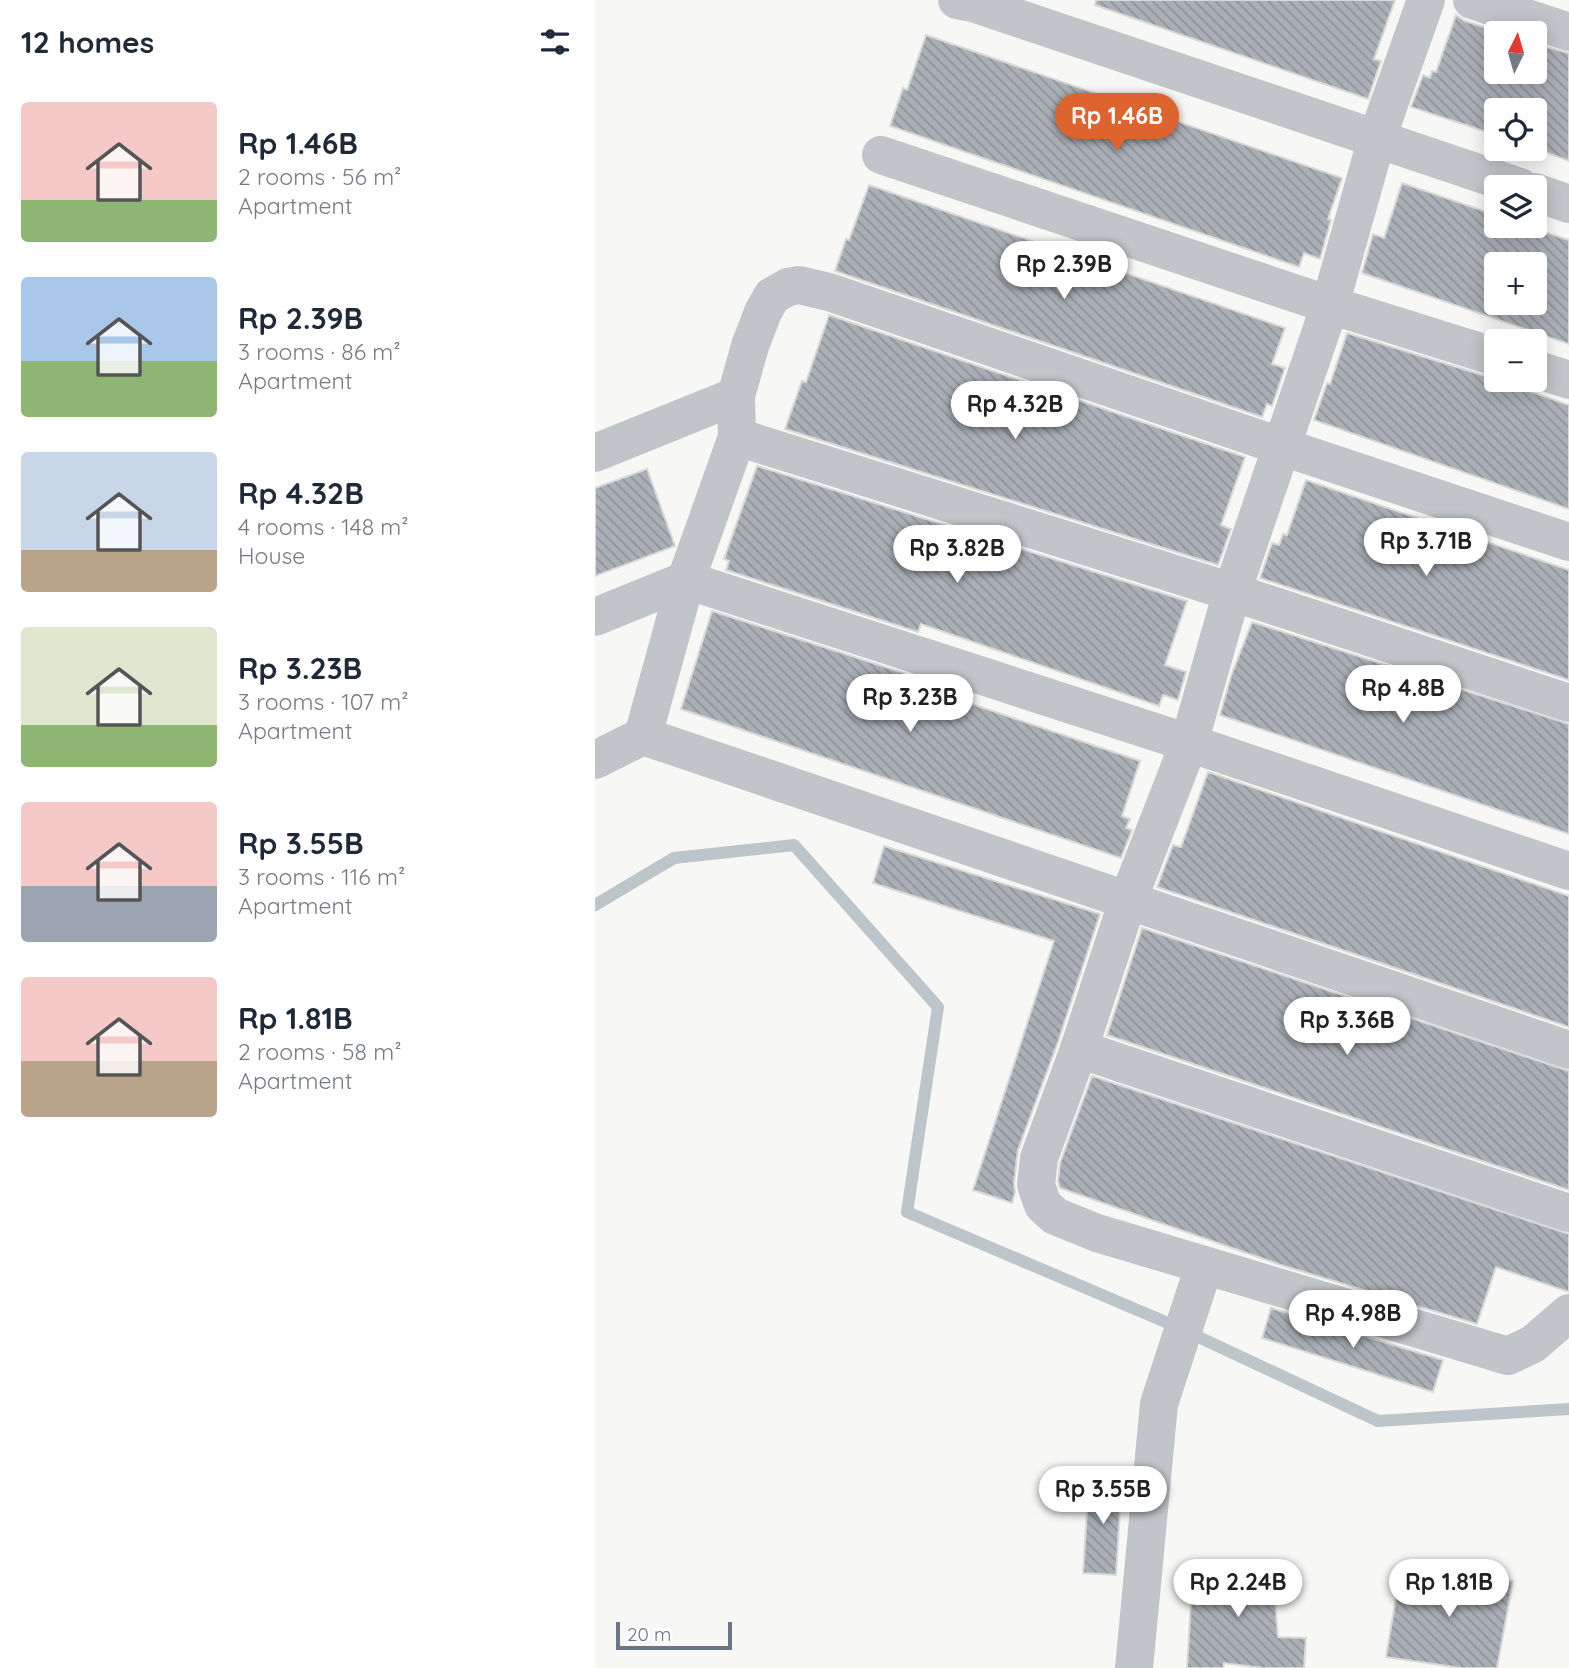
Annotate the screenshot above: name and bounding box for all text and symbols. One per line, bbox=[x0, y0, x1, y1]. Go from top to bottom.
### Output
north arrow bbox=[1484, 21, 1547, 84]
map controls bbox=[1484, 21, 1547, 392]
text: 12 homes bbox=[21, 23, 154, 61]
icon: filters bbox=[536, 23, 574, 61]
pin: Rp 1.46B bbox=[1045, 94, 1189, 153]
button: locate bbox=[1484, 98, 1547, 161]
text: Rp 1.46B bbox=[1071, 101, 1163, 130]
text: Rp 1.46B bbox=[238, 124, 358, 162]
icon: home bbox=[77, 130, 161, 214]
text: 2 rooms · 56 m² bbox=[238, 162, 401, 191]
button: layers bbox=[1484, 175, 1547, 238]
text: Apartment bbox=[238, 191, 352, 220]
pin: Rp 2.39B bbox=[992, 242, 1136, 301]
text: Rp 2.39B bbox=[1016, 249, 1112, 278]
button: + bbox=[1484, 252, 1547, 315]
text: Rp 2.39B bbox=[238, 299, 363, 337]
icon: home bbox=[77, 305, 161, 389]
button: − bbox=[1484, 329, 1547, 392]
text: 3 rooms · 86 m² bbox=[238, 337, 401, 366]
text: Apartment bbox=[238, 366, 352, 395]
pin: Rp 4.32B bbox=[943, 382, 1087, 441]
text: Rp 4.32B bbox=[967, 389, 1063, 418]
text: Rp 4.32B bbox=[238, 474, 364, 512]
icon: home bbox=[77, 480, 161, 564]
text: 4 rooms · 148 m² bbox=[238, 512, 409, 541]
pin: Rp 3.71B bbox=[1354, 518, 1498, 578]
pin: Rp 3.82B bbox=[885, 526, 1029, 585]
text: Rp 3.71B bbox=[1380, 526, 1472, 555]
text: Rp 3.82B bbox=[909, 533, 1005, 562]
text: House bbox=[238, 541, 305, 570]
text: Rp 3.23B bbox=[238, 649, 362, 687]
icon: home bbox=[77, 655, 161, 739]
pin: Rp 4.8B bbox=[1338, 666, 1468, 725]
text: Rp 4.8B bbox=[1361, 673, 1445, 702]
pin: Rp 3.23B bbox=[838, 674, 982, 734]
text: Rp 3.23B bbox=[862, 682, 958, 711]
text: 3 rooms · 107 m² bbox=[238, 687, 409, 716]
text: Apartment bbox=[238, 716, 352, 745]
text: Rp 3.55B bbox=[238, 824, 364, 862]
icon: home bbox=[77, 830, 161, 914]
text: 3 rooms · 116 m² bbox=[238, 862, 405, 891]
text: Apartment bbox=[238, 891, 352, 920]
pin: Rp 3.36B bbox=[1275, 998, 1419, 1057]
text: Rp 1.81B bbox=[238, 999, 353, 1037]
icon: home bbox=[77, 1005, 161, 1089]
text: Rp 3.36B bbox=[1300, 1005, 1394, 1034]
text: 2 rooms · 58 m² bbox=[238, 1037, 401, 1066]
text: Apartment bbox=[238, 1066, 352, 1095]
pin: Rp 4.98B bbox=[1281, 1290, 1425, 1350]
text: Rp 4.98B bbox=[1305, 1298, 1401, 1327]
pin: Rp 3.55B bbox=[1031, 1466, 1175, 1526]
text: Rp 3.55B bbox=[1055, 1474, 1151, 1503]
pin: Rp 2.24B bbox=[1166, 1560, 1310, 1619]
pin: Rp 1.81B bbox=[1377, 1560, 1521, 1619]
text: Rp 2.24B bbox=[1189, 1567, 1287, 1596]
text: Rp 1.81B bbox=[1405, 1567, 1493, 1596]
scale bar bbox=[616, 1619, 731, 1651]
text: 20 m bbox=[627, 1622, 671, 1646]

